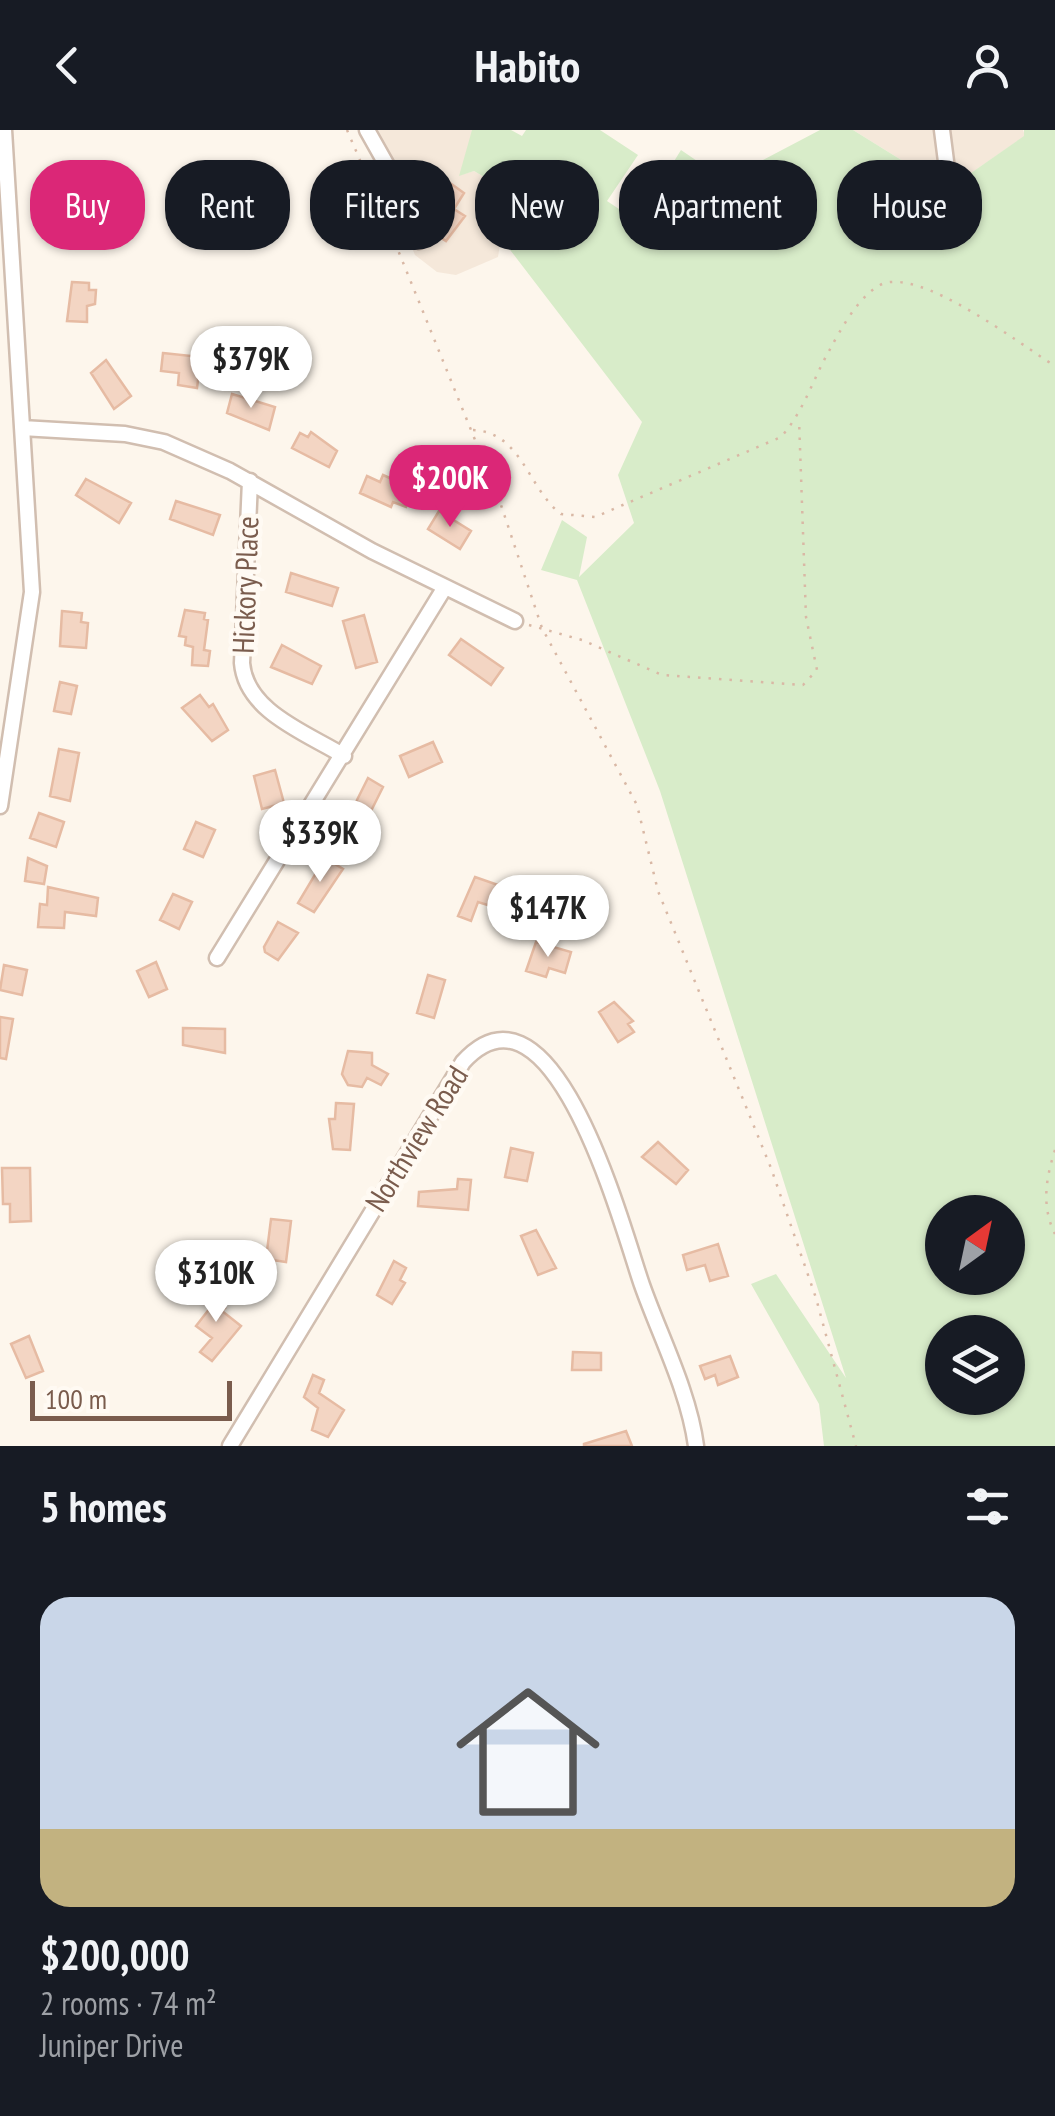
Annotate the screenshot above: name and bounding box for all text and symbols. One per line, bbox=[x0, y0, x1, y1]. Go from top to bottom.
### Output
text: Habito bbox=[475, 36, 580, 94]
icon: back bbox=[40, 38, 95, 93]
icon: person bbox=[960, 38, 1015, 93]
chip: Buy bbox=[30, 160, 145, 250]
chip: Rent bbox=[165, 160, 290, 250]
chip: Filters bbox=[310, 160, 455, 250]
chip: New bbox=[475, 160, 599, 250]
chip: Apartment bbox=[619, 160, 817, 250]
chip: House bbox=[837, 160, 982, 250]
pin: $379K bbox=[181, 326, 321, 411]
text: $379K bbox=[212, 337, 290, 379]
pin: $200K bbox=[380, 445, 520, 530]
text: $200K bbox=[411, 456, 489, 498]
street label: Hickory Place bbox=[223, 515, 266, 654]
pin: $339K bbox=[250, 800, 390, 885]
text: $339K bbox=[281, 811, 359, 853]
pin: $147K bbox=[478, 875, 618, 960]
text: $147K bbox=[509, 886, 587, 928]
street label: Northview Road bbox=[356, 1058, 476, 1218]
north arrow bbox=[925, 1195, 1025, 1295]
map controls bbox=[925, 1195, 1025, 1415]
pin: $310K bbox=[146, 1240, 286, 1325]
text: $310K bbox=[177, 1251, 255, 1293]
button: layers bbox=[925, 1315, 1025, 1415]
scale bar bbox=[30, 1376, 232, 1420]
text: 100 m bbox=[45, 1380, 107, 1417]
text: 5 homes bbox=[40, 1479, 167, 1534]
icon: filters bbox=[960, 1479, 1015, 1534]
icon: home bbox=[438, 1662, 618, 1842]
text: $200,000 bbox=[40, 1927, 190, 1982]
text: 2 rooms · 74 m² bbox=[40, 1982, 217, 2024]
text: Juniper Drive bbox=[40, 2024, 183, 2066]

